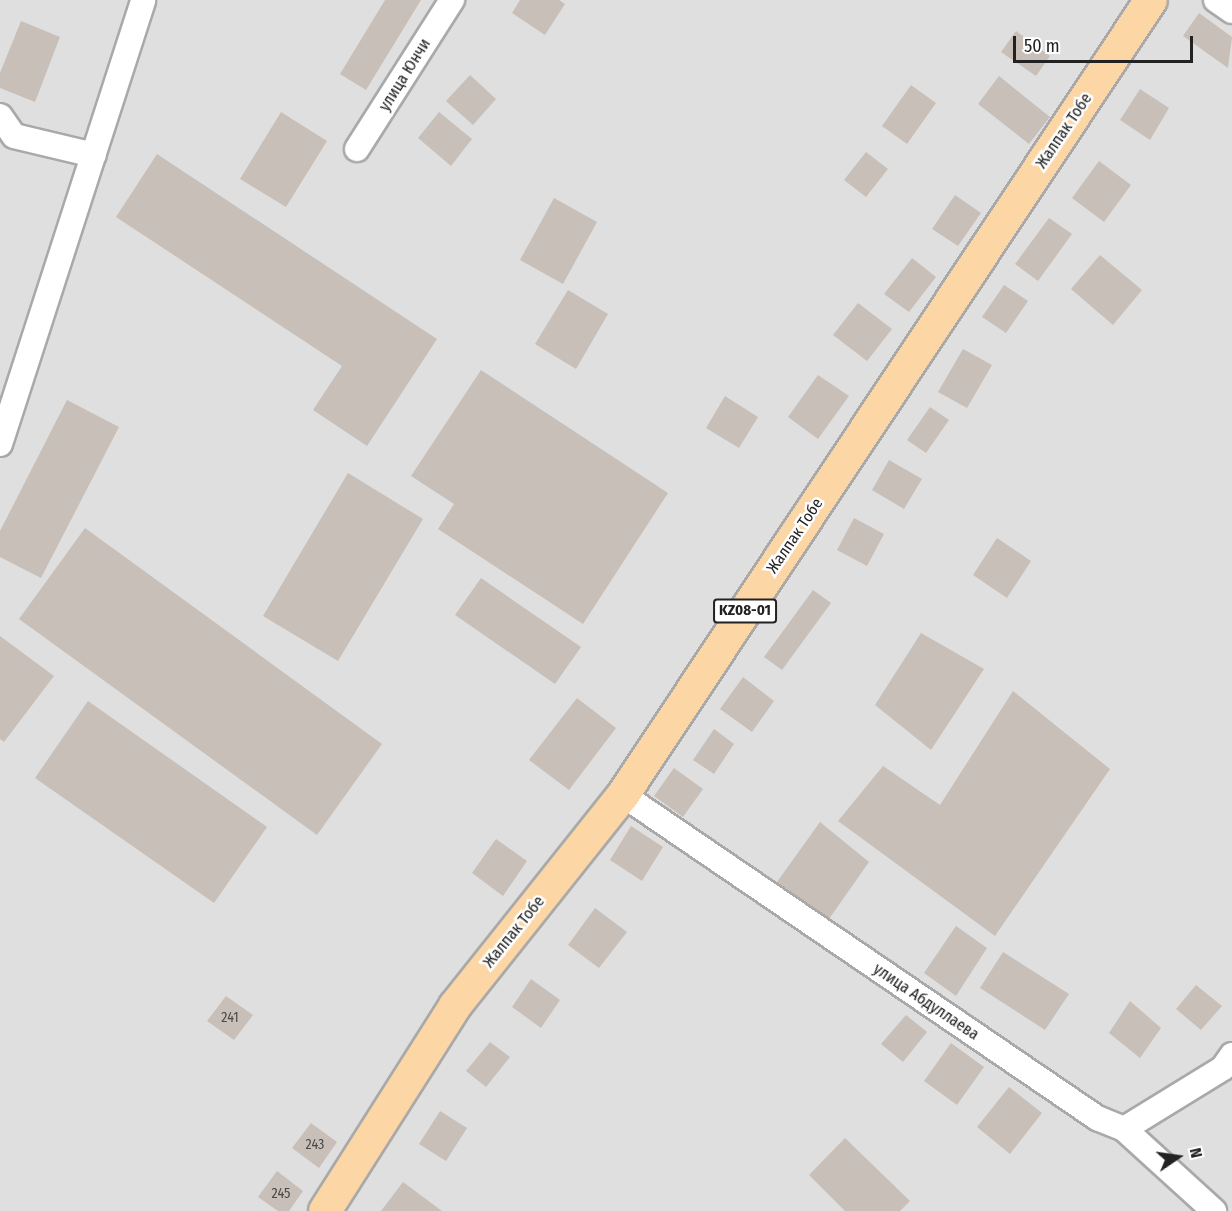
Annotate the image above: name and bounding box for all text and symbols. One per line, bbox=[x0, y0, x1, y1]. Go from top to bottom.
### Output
scale bar bbox=[1016, 24, 1196, 62]
street label: улица Юнчи bbox=[375, 35, 435, 115]
text: 50 m bbox=[1024, 35, 1060, 57]
street label: Жалпак Тобе bbox=[1032, 90, 1096, 172]
street label: Жалпак Тобе bbox=[763, 495, 827, 577]
road number: KZ08-01 bbox=[712, 599, 778, 623]
street label: Жалпак Тобе bbox=[479, 892, 549, 972]
street label: улица Абдуллаева bbox=[870, 960, 982, 1044]
house number: 241 bbox=[221, 1010, 239, 1026]
north arrow bbox=[1148, 1127, 1208, 1187]
house number: 243 bbox=[306, 1137, 324, 1153]
text: N bbox=[1186, 1146, 1206, 1160]
house number: 245 bbox=[272, 1186, 290, 1202]

